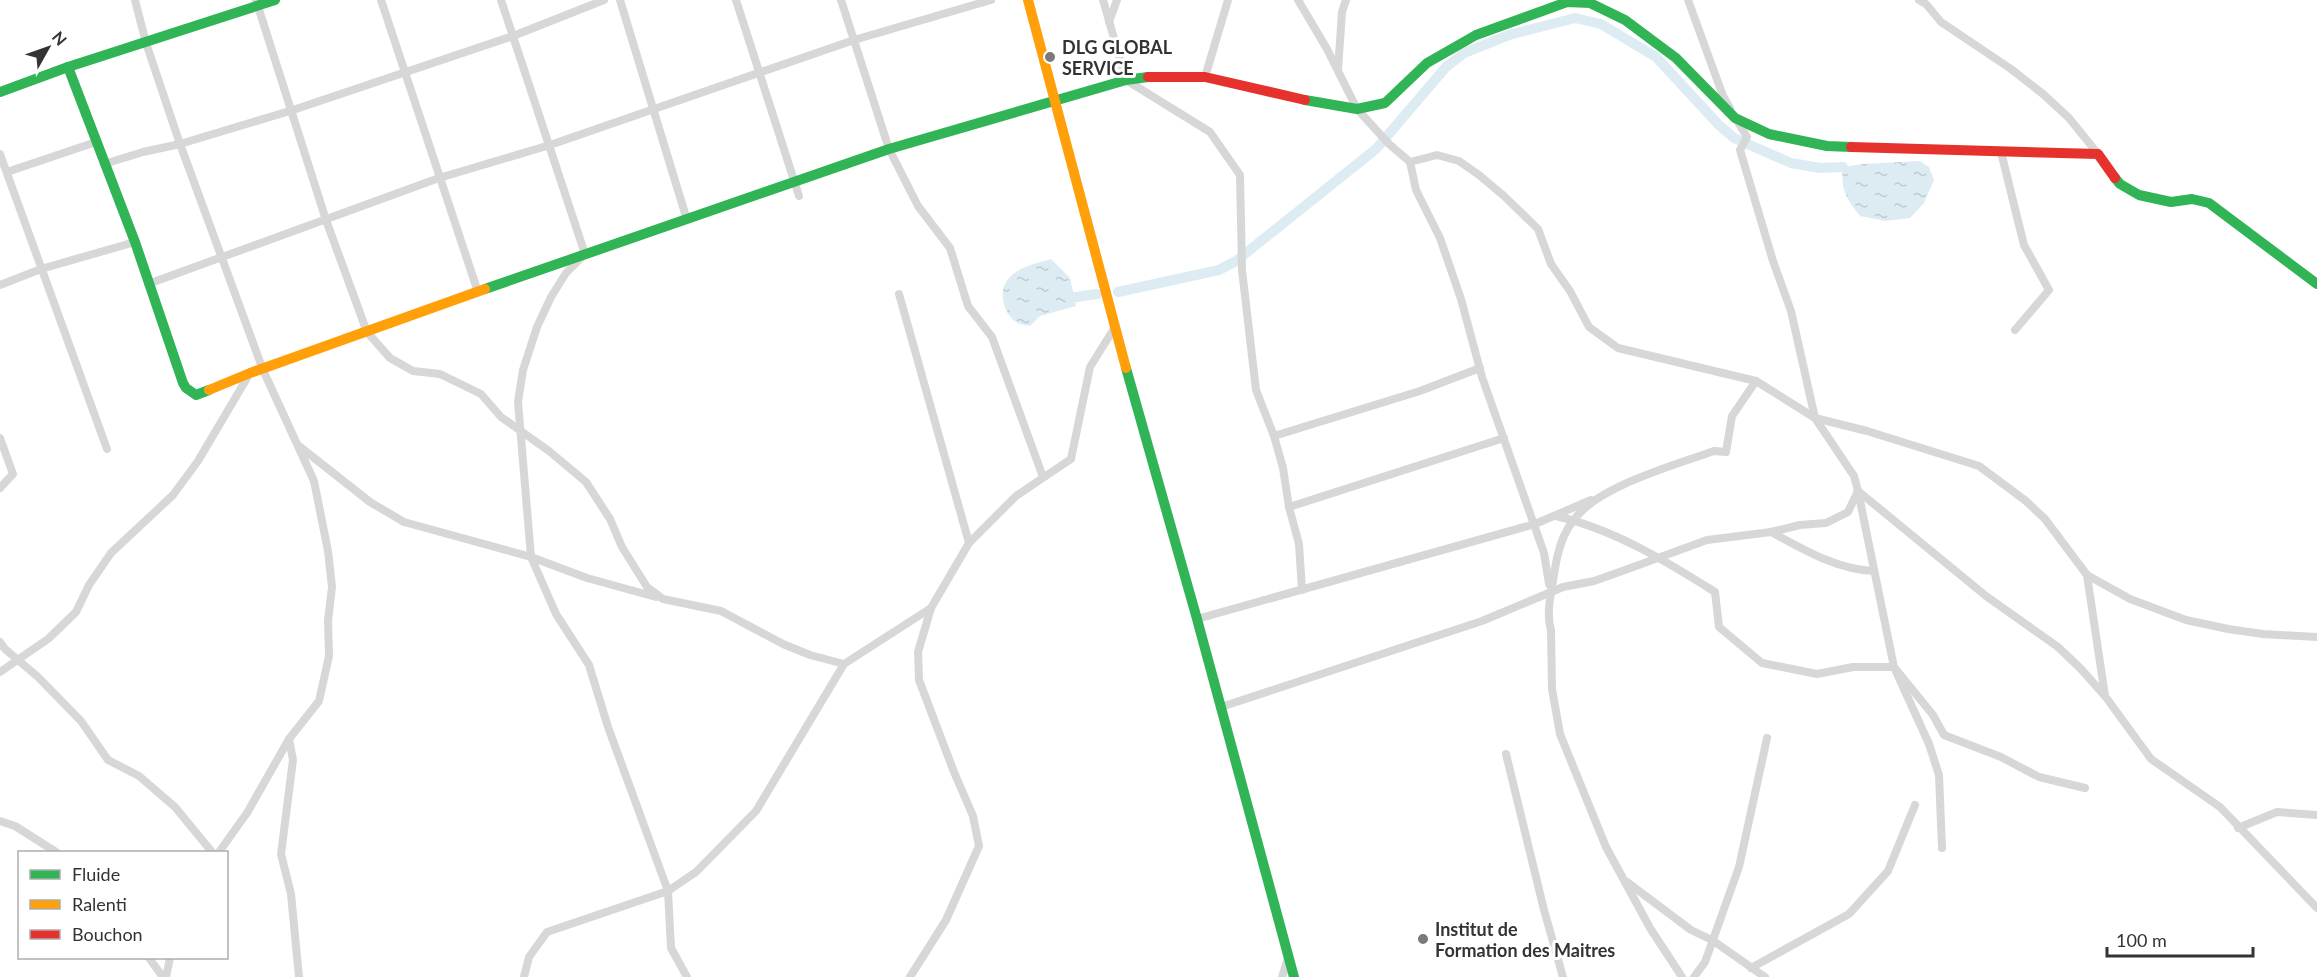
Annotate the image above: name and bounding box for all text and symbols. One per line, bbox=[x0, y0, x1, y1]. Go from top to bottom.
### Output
north arrow bbox=[18, 18, 78, 78]
text: N bbox=[49, 27, 71, 49]
place label: DLG GLOBAL SERVICE bbox=[1062, 36, 1173, 79]
marker: DLG GLOBAL SERVICE bbox=[1043, 50, 1057, 64]
legend bbox=[18, 851, 228, 959]
text: Fluide bbox=[72, 863, 120, 885]
text: Ralenti bbox=[72, 893, 127, 915]
place label: Institut de Formation des Maitres bbox=[1435, 918, 1615, 961]
scale bar bbox=[2107, 920, 2252, 958]
text: Bouchon bbox=[72, 923, 143, 945]
text: 100 m bbox=[2116, 929, 2167, 951]
marker: Institut de Formation des Maitres bbox=[1416, 932, 1430, 946]

